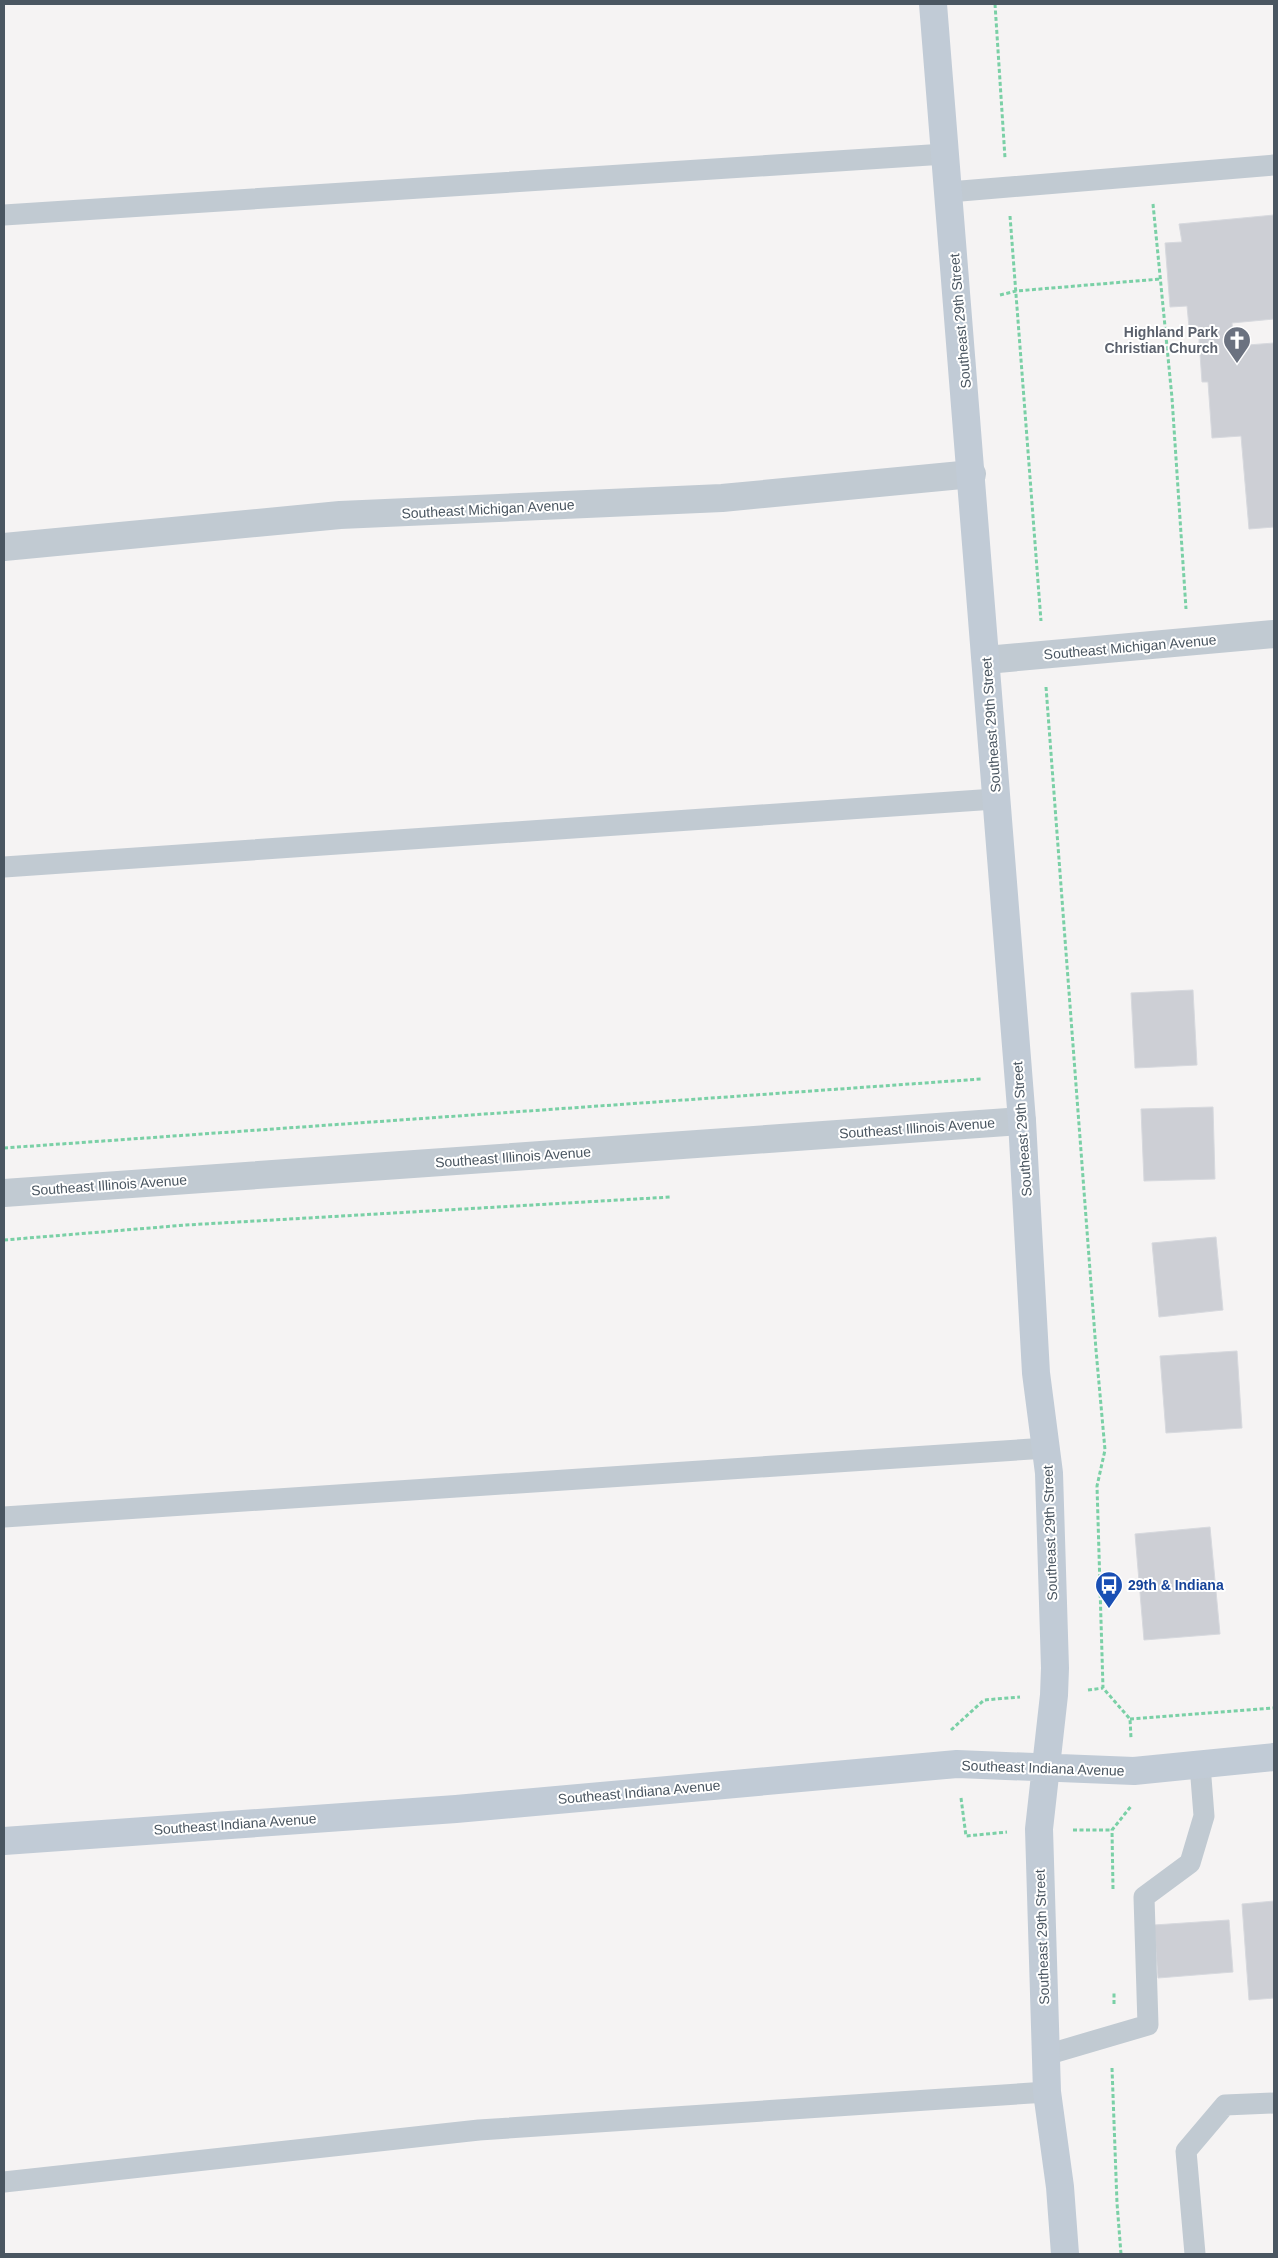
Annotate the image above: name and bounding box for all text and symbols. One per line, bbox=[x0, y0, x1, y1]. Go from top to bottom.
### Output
street label: Southeast 29th Street bbox=[946, 253, 974, 389]
place label: Highland Park Christian Church bbox=[1104, 324, 1218, 356]
church icon: Highland Park Christian Church bbox=[1222, 325, 1252, 364]
street label: Southeast Michigan Avenue bbox=[401, 496, 575, 522]
street label: Southeast Michigan Avenue bbox=[1043, 631, 1217, 663]
street label: Southeast 29th Street bbox=[978, 657, 1004, 793]
street label: Southeast 29th Street bbox=[1009, 1061, 1035, 1197]
street label: Southeast Illinois Avenue bbox=[839, 1115, 996, 1141]
street label: Southeast Illinois Avenue bbox=[435, 1144, 592, 1170]
street label: Southeast Illinois Avenue bbox=[31, 1172, 188, 1198]
street label: Southeast 29th Street bbox=[1040, 1465, 1060, 1601]
bus stop icon: 29th & Indiana bbox=[1094, 1570, 1124, 1609]
place label: 29th & Indiana bbox=[1128, 1577, 1224, 1593]
street label: Southeast Indiana Avenue bbox=[961, 1757, 1125, 1779]
street label: Southeast Indiana Avenue bbox=[557, 1777, 721, 1807]
street label: Southeast Indiana Avenue bbox=[153, 1810, 317, 1838]
street label: Southeast 29th Street bbox=[1032, 1869, 1052, 2005]

